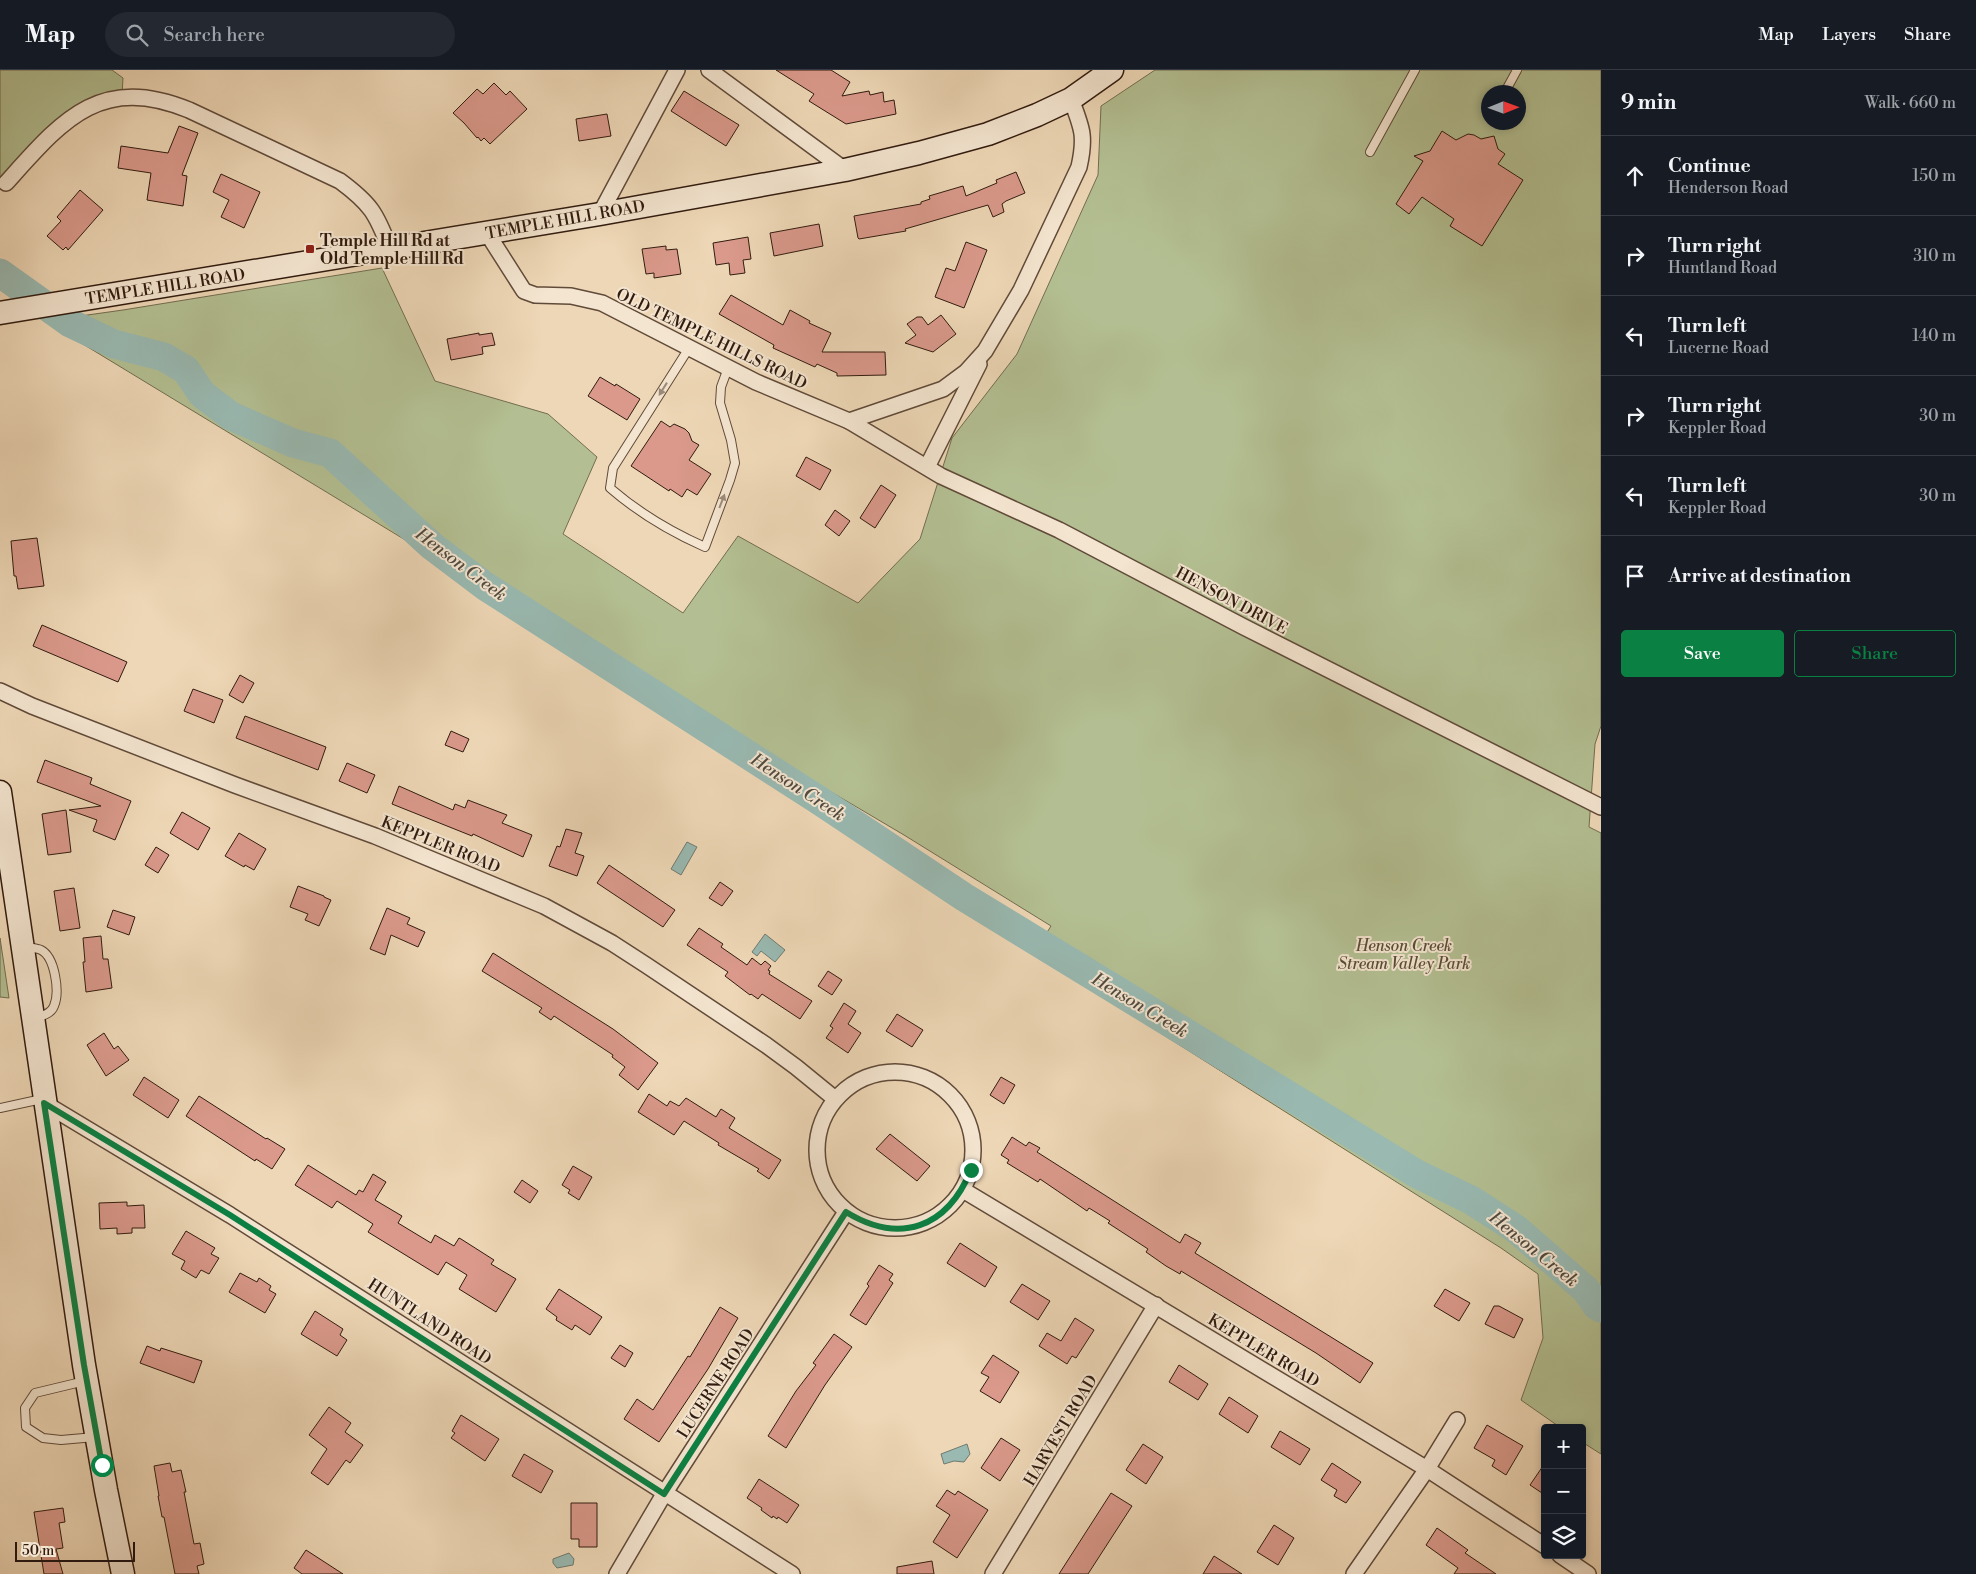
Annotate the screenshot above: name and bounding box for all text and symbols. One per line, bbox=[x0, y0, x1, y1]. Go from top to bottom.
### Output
search box bbox=[105, 12, 455, 57]
text: Map bbox=[25, 20, 75, 50]
icon: search bbox=[123, 21, 151, 49]
text: Search here bbox=[163, 23, 265, 47]
text: Map bbox=[1759, 23, 1794, 46]
text: Layers bbox=[1822, 23, 1876, 46]
text: Share bbox=[1904, 23, 1951, 46]
north arrow bbox=[1481, 85, 1526, 130]
text: 9 min bbox=[1621, 90, 1676, 116]
text: Walk · 660 m bbox=[1865, 93, 1956, 113]
text: Continue bbox=[1668, 154, 1751, 178]
icon: ahead bbox=[1621, 162, 1649, 190]
text: 150 m bbox=[1912, 166, 1956, 186]
text: Henderson Road bbox=[1668, 178, 1788, 198]
street label: TEMPLE HILL ROAD bbox=[484, 196, 647, 244]
place label: Temple Hill Rd at Old Temple Hill Rd bbox=[320, 231, 464, 269]
text: Turn right bbox=[1668, 234, 1761, 258]
icon: right bbox=[1621, 242, 1649, 270]
marker: Temple Hill Rd at Old Temple Hill Rd bbox=[304, 243, 316, 255]
text: 310 m bbox=[1913, 246, 1956, 266]
text: Huntland Road bbox=[1668, 258, 1777, 278]
street label: TEMPLE HILL ROAD bbox=[84, 264, 247, 310]
street label: OLD TEMPLE HILLS ROAD bbox=[613, 284, 810, 394]
text: Turn left bbox=[1668, 314, 1747, 338]
icon: left bbox=[1621, 322, 1649, 350]
text: 140 m bbox=[1912, 326, 1956, 346]
text: Lucerne Road bbox=[1668, 338, 1769, 358]
one-way arrow bbox=[658, 383, 668, 396]
text: Turn right bbox=[1668, 394, 1761, 418]
icon: right bbox=[1621, 402, 1649, 430]
text: 30 m bbox=[1919, 406, 1956, 426]
text: Keppler Road bbox=[1668, 418, 1766, 438]
text: Turn left bbox=[1668, 474, 1747, 498]
icon: left bbox=[1621, 482, 1649, 510]
text: 30 m bbox=[1919, 486, 1956, 506]
one-way arrow bbox=[719, 494, 727, 509]
text: Keppler Road bbox=[1668, 498, 1766, 518]
water label: Henson Creek bbox=[410, 522, 511, 606]
icon: arrive bbox=[1621, 562, 1649, 590]
street label: HENSON DRIVE bbox=[1172, 563, 1291, 639]
text: Arrive at destination bbox=[1668, 564, 1851, 588]
button: Save bbox=[1621, 630, 1784, 677]
button: Share bbox=[1794, 630, 1956, 677]
water label: Henson Creek bbox=[745, 748, 849, 827]
street label: KEPPLER ROAD bbox=[378, 812, 503, 878]
park label: Henson Creek Stream Valley Park bbox=[1338, 936, 1470, 974]
water label: Henson Creek bbox=[1086, 967, 1192, 1043]
route end bbox=[960, 1159, 983, 1182]
water label: Henson Creek bbox=[1484, 1206, 1583, 1292]
street label: HUNTLAND ROAD bbox=[364, 1274, 495, 1369]
street label: KEPPLER ROAD bbox=[1204, 1310, 1323, 1392]
street label: LUCERNE ROAD bbox=[673, 1325, 759, 1442]
street label: HARVEST ROAD bbox=[1020, 1371, 1102, 1490]
map controls bbox=[1541, 1424, 1586, 1559]
button: + bbox=[1541, 1424, 1586, 1469]
route start bbox=[91, 1454, 114, 1477]
button: − bbox=[1541, 1469, 1586, 1514]
button: layers bbox=[1541, 1514, 1586, 1559]
scale bar bbox=[15, 1539, 135, 1562]
text: 50 m bbox=[22, 1542, 54, 1560]

